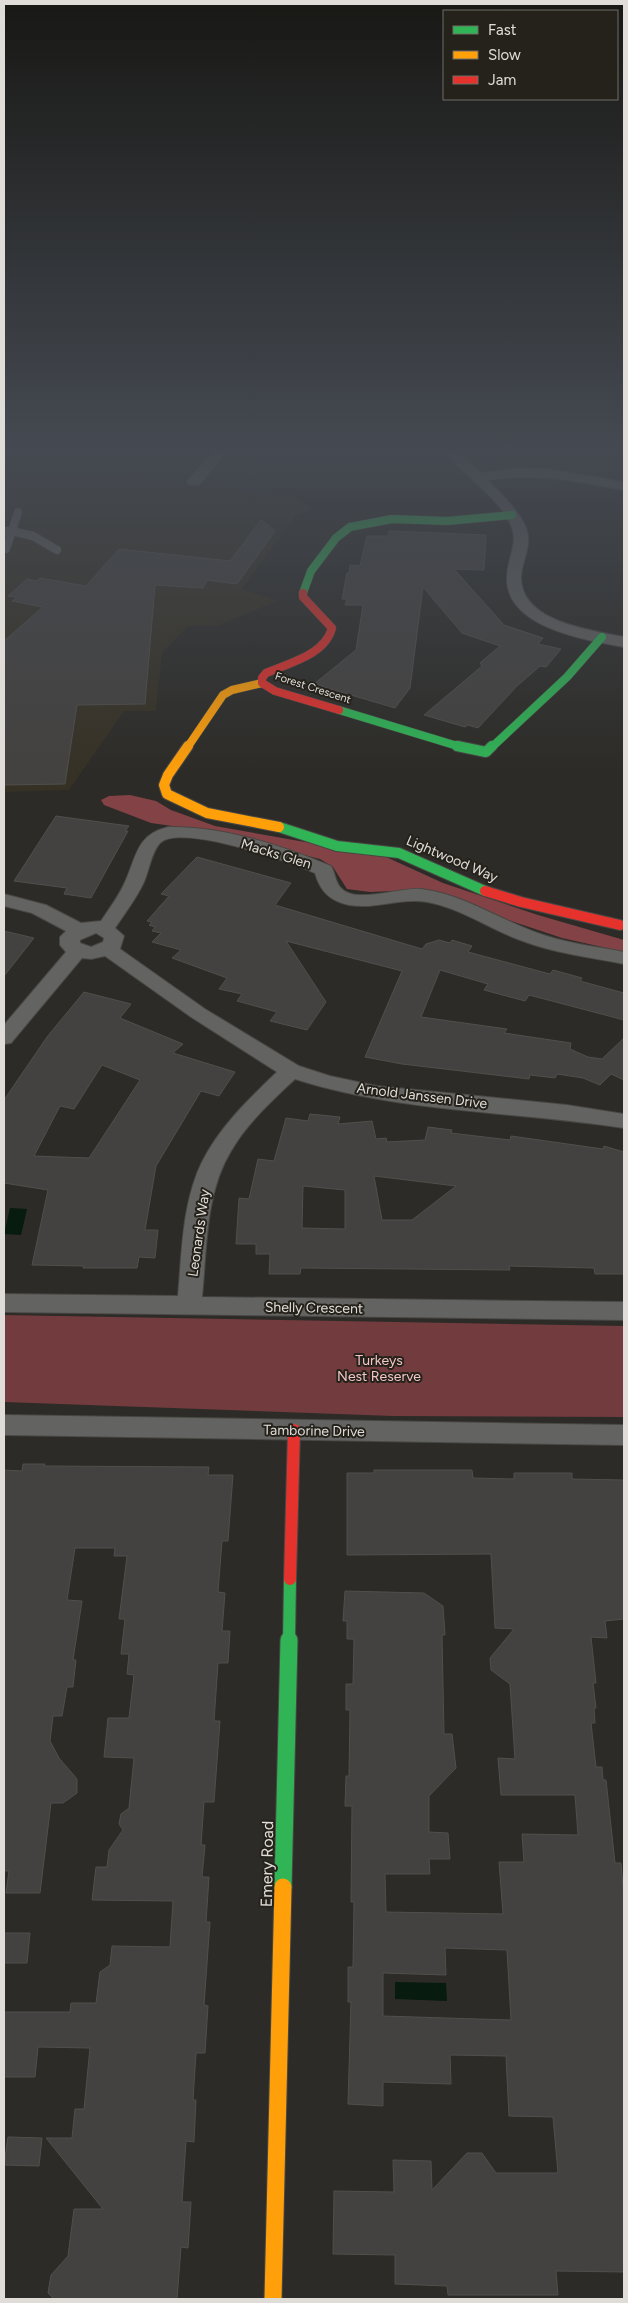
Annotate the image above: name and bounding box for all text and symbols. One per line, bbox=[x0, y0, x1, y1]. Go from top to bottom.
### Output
legend bbox=[443, 10, 618, 100]
text: Fast bbox=[488, 21, 517, 39]
text: Slow bbox=[488, 46, 521, 64]
text: Jam bbox=[488, 71, 516, 89]
street label: Forest Crescent bbox=[273, 670, 353, 706]
street label: Lightwood Way bbox=[404, 832, 501, 886]
street label: Macks Glen bbox=[239, 835, 313, 873]
street label: Arnold Janssen Drive bbox=[356, 1080, 489, 1112]
street label: Leonards Way bbox=[184, 1188, 214, 1278]
street label: Shelly Crescent bbox=[265, 1299, 363, 1317]
park label: Turkeys Nest Reserve bbox=[337, 1352, 421, 1385]
street label: Tamborine Drive bbox=[263, 1422, 365, 1440]
street label: Emery Road bbox=[257, 1821, 277, 1907]

